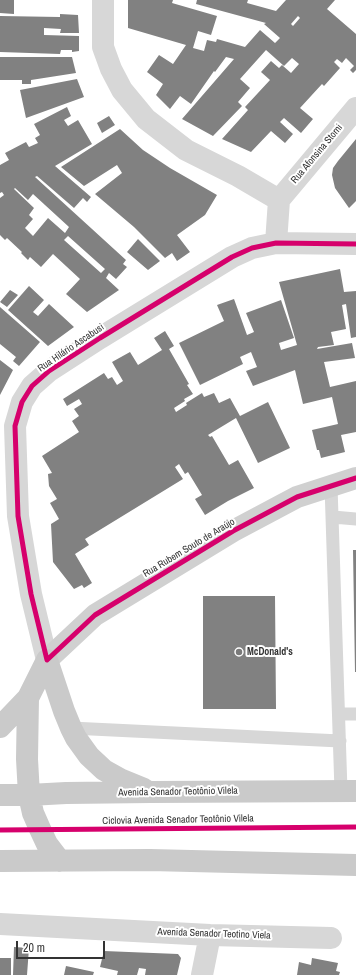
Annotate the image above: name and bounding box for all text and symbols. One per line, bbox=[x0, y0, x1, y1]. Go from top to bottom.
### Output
street label: Rua Afonsina Storni bbox=[289, 122, 345, 186]
street label: Rua Hilário Ascabusi bbox=[36, 321, 106, 375]
street label: Rua Rubem Souto de Araújo bbox=[141, 516, 237, 580]
place label: McDonald's bbox=[247, 646, 293, 658]
marker: McDonald's bbox=[234, 647, 244, 657]
street label: Avenida Senador Teotônio Vilela bbox=[118, 785, 238, 799]
street label: Ciclovia Avenida Senador Teotônio Vilela bbox=[102, 813, 254, 827]
street label: Avenida Senador Teotino Viela bbox=[157, 926, 271, 942]
scale bar bbox=[18, 933, 107, 959]
text: 20 m bbox=[23, 940, 45, 956]

